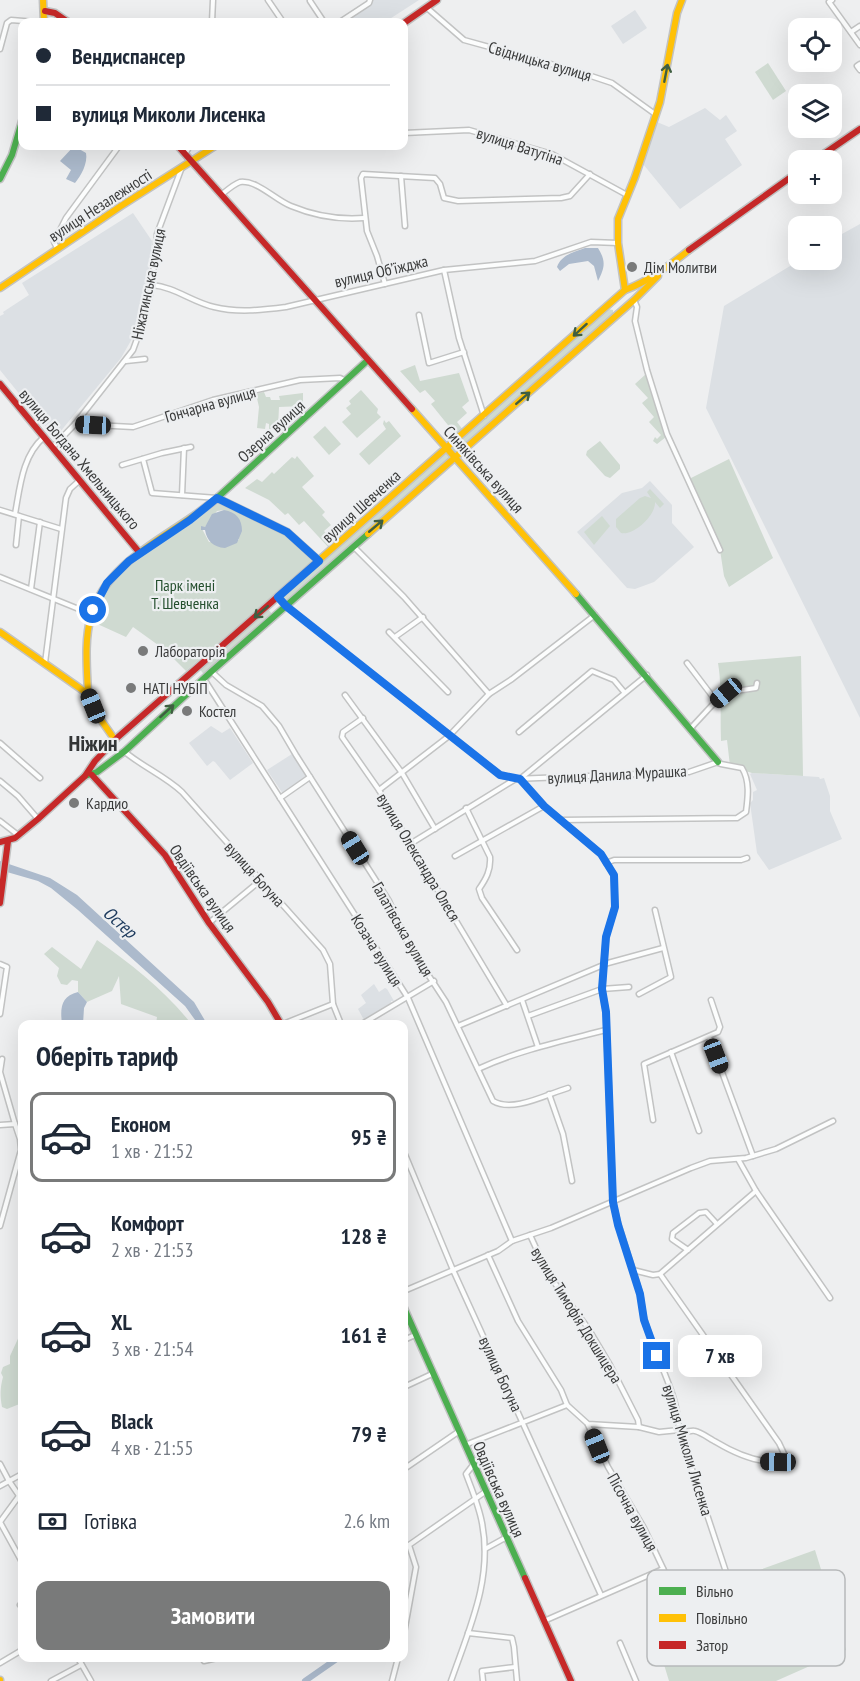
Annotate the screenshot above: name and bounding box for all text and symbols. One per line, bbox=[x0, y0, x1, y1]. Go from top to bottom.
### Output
map controls bbox=[788, 18, 842, 270]
button: locate bbox=[788, 18, 842, 72]
street label: Свідницька вулиця bbox=[486, 37, 594, 85]
text: Вендиспансер bbox=[72, 42, 185, 70]
one-way arrow bbox=[661, 64, 672, 84]
button: layers bbox=[788, 84, 842, 138]
text: вулиця Миколи Лисенка bbox=[72, 100, 266, 128]
street label: вулиця Ватутіна bbox=[474, 123, 566, 169]
button: + bbox=[788, 150, 842, 204]
street label: вулиця Незалежності bbox=[45, 164, 155, 246]
button: − bbox=[788, 216, 842, 270]
street label: Ніжатинська вулиця bbox=[126, 227, 170, 341]
street label: вулиця Обʼїжджа bbox=[332, 251, 430, 291]
place label: Дім Молитви bbox=[644, 257, 717, 277]
marker: Дім Молитви bbox=[625, 260, 639, 274]
one-way arrow bbox=[573, 323, 588, 337]
street label: Гончарна вулиця bbox=[162, 381, 258, 427]
street label: вулиця Богдана Хмельницького bbox=[15, 385, 145, 533]
one-way arrow bbox=[515, 391, 530, 405]
street label: Озерна вулиця bbox=[233, 396, 309, 466]
car bbox=[75, 415, 111, 435]
street label: Синяківська вулиця bbox=[440, 421, 528, 517]
street label: вулиця Шевченка bbox=[317, 465, 405, 547]
one-way arrow bbox=[368, 520, 384, 533]
park label: Парк імені Т. Шевченка bbox=[151, 575, 219, 613]
route start bbox=[79, 596, 106, 623]
one-way arrow bbox=[253, 605, 268, 619]
place label: Лабораторія bbox=[154, 641, 225, 661]
marker: Лабораторія bbox=[136, 644, 150, 658]
car bbox=[706, 675, 746, 711]
place label: НАТІ НУБІП bbox=[143, 678, 208, 698]
marker: НАТІ НУБІП bbox=[124, 681, 138, 695]
car bbox=[78, 686, 108, 726]
place label: Костел bbox=[199, 701, 236, 721]
one-way arrow bbox=[160, 704, 175, 718]
marker: Костел bbox=[180, 704, 194, 718]
district label: Ніжин bbox=[68, 729, 118, 757]
street label: вулиця Данила Мурашка bbox=[547, 760, 687, 788]
street label: вулиця Олександра Олеся bbox=[373, 789, 465, 925]
place label: Кардио bbox=[86, 793, 128, 813]
marker: Кардио bbox=[67, 796, 81, 810]
car bbox=[338, 828, 372, 868]
street label: вулиця Богуна bbox=[221, 837, 289, 911]
street label: Овдіївська вулиця bbox=[165, 840, 241, 936]
street label: Галатівська вулиця bbox=[368, 878, 438, 980]
water label: Остер bbox=[99, 901, 142, 944]
street label: Козача вулиця bbox=[347, 910, 407, 990]
car bbox=[701, 1036, 731, 1076]
text: Оберіть тариф bbox=[36, 1039, 178, 1073]
icon: car bbox=[39, 1110, 93, 1164]
text: Економ bbox=[111, 1110, 171, 1138]
text: 95 ₴ bbox=[351, 1123, 387, 1151]
text: 1 хв · 21:52 bbox=[111, 1138, 193, 1164]
icon: car bbox=[39, 1209, 93, 1263]
text: Комфорт bbox=[111, 1209, 184, 1237]
text: 128 ₴ bbox=[340, 1222, 387, 1250]
text: 2 хв · 21:53 bbox=[111, 1237, 193, 1263]
street label: вулиця Тимофія Докшицера bbox=[527, 1243, 627, 1387]
icon: car bbox=[39, 1308, 93, 1362]
text: XL bbox=[111, 1308, 132, 1336]
text: 161 ₴ bbox=[340, 1321, 387, 1349]
street label: вулиця Богуна bbox=[475, 1333, 527, 1415]
callout: 7 хв bbox=[678, 1335, 762, 1377]
text: 3 хв · 21:54 bbox=[111, 1336, 193, 1362]
route end bbox=[643, 1342, 670, 1369]
text: 7 хв bbox=[705, 1343, 735, 1369]
street label: вулиця Миколи Лисенка bbox=[659, 1382, 717, 1518]
icon: car bbox=[39, 1407, 93, 1461]
text: Black bbox=[111, 1407, 153, 1435]
text: 79 ₴ bbox=[351, 1420, 387, 1448]
car bbox=[582, 1426, 612, 1466]
text: 4 хв · 21:55 bbox=[111, 1435, 193, 1461]
street label: Овдіївська вулиця bbox=[469, 1438, 529, 1540]
car bbox=[760, 1453, 796, 1471]
street label: Пісочна вулиця bbox=[603, 1469, 663, 1555]
icon: cash bbox=[36, 1505, 69, 1538]
text: Готівка bbox=[84, 1507, 137, 1535]
text: 2.6 km bbox=[343, 1508, 390, 1534]
legend bbox=[647, 1570, 845, 1666]
button: Замовити bbox=[36, 1581, 390, 1650]
text: Вільно bbox=[696, 1581, 733, 1601]
text: Повільно bbox=[696, 1608, 748, 1628]
text: Затор bbox=[696, 1635, 728, 1655]

